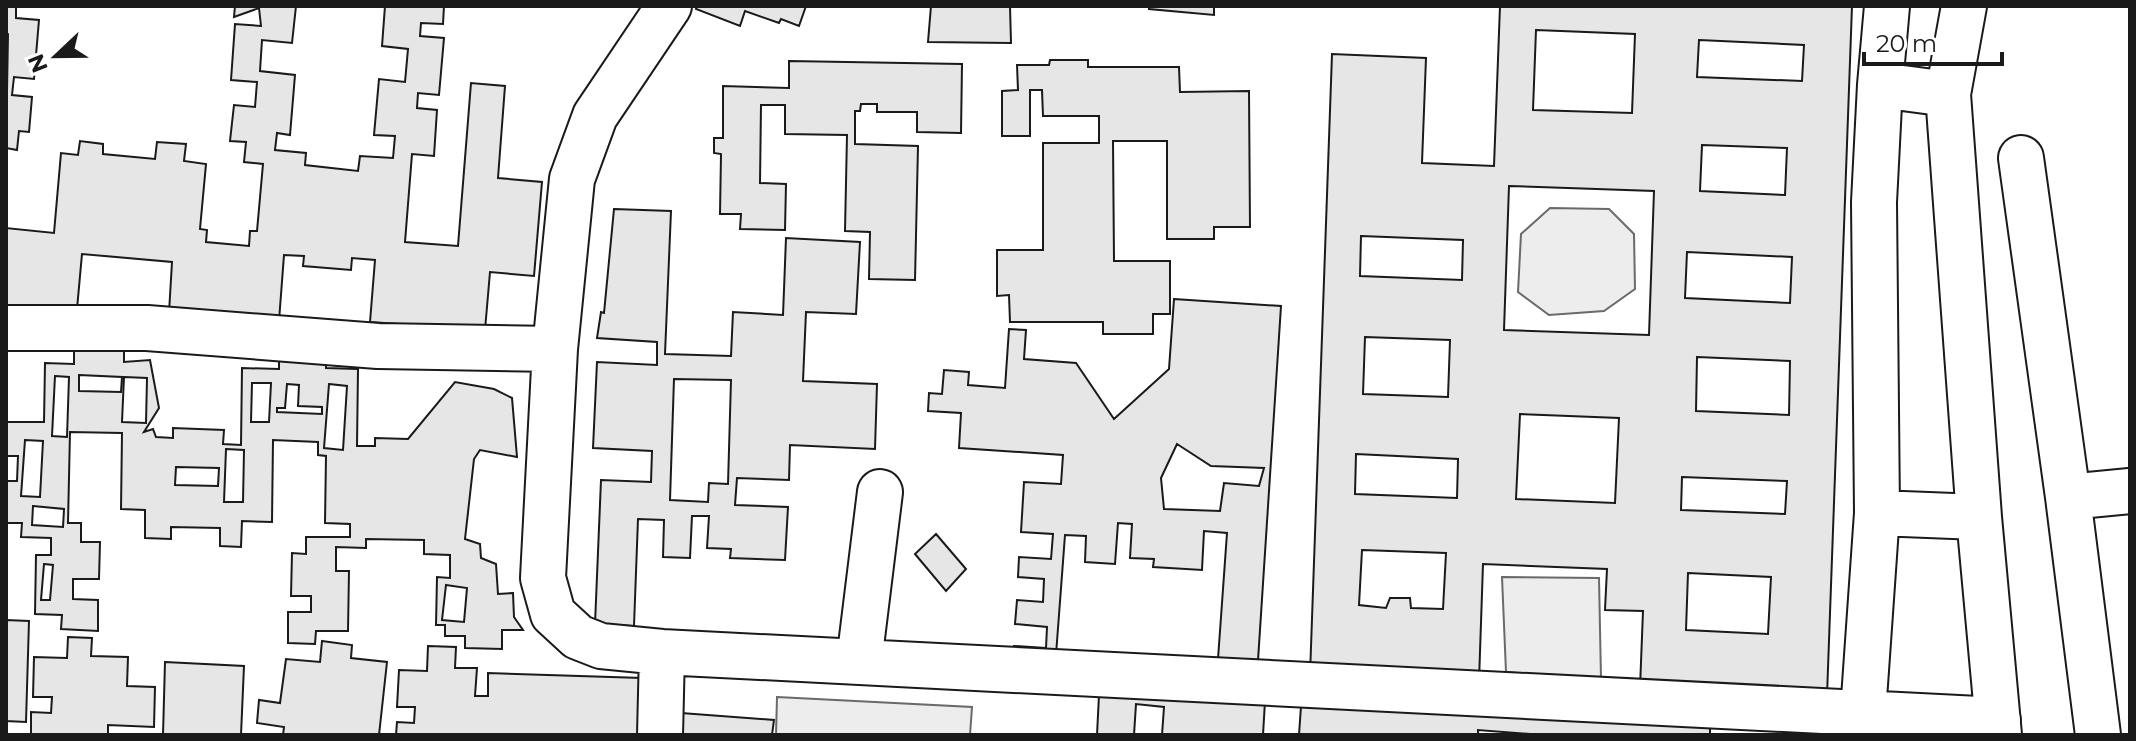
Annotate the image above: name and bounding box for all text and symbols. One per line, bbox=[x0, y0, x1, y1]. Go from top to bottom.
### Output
north arrow bbox=[16, 16, 96, 96]
scale bar bbox=[1864, 16, 2002, 66]
text: 20 m bbox=[1876, 29, 1937, 58]
text: N bbox=[22, 50, 54, 77]

